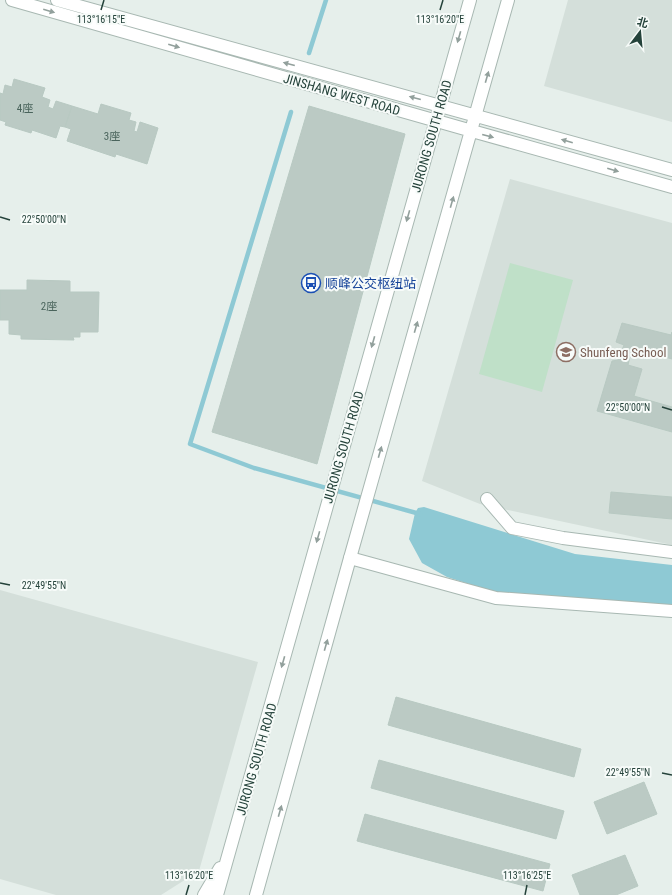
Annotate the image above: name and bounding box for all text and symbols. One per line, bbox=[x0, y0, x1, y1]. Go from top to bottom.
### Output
one-way arrow bbox=[44, 8, 56, 14]
north arrow bbox=[620, 12, 660, 52]
text: 113°16'15"E bbox=[77, 14, 125, 25]
text: 113°16'20"E bbox=[416, 14, 464, 25]
text: 北 bbox=[636, 15, 650, 31]
one-way arrow bbox=[456, 32, 462, 44]
one-way arrow bbox=[168, 44, 181, 50]
one-way arrow bbox=[283, 60, 296, 66]
one-way arrow bbox=[484, 70, 490, 82]
street label: JINSHANG WEST ROAD bbox=[282, 71, 402, 118]
street label: JURONG SOUTH ROAD bbox=[408, 78, 455, 194]
one-way arrow bbox=[409, 95, 421, 101]
house number: 4座 bbox=[17, 102, 33, 115]
house number: 3座 bbox=[104, 130, 120, 143]
one-way arrow bbox=[482, 133, 494, 139]
one-way arrow bbox=[561, 137, 573, 143]
one-way arrow bbox=[607, 167, 619, 173]
one-way arrow bbox=[449, 196, 455, 208]
one-way arrow bbox=[405, 210, 411, 223]
text: 22°50'00"N bbox=[22, 214, 66, 225]
bus stop icon: 顺峰公交枢纽站 bbox=[300, 272, 322, 294]
place label: 顺峰公交枢纽站 bbox=[325, 276, 416, 291]
house number: 2座 bbox=[41, 300, 57, 313]
one-way arrow bbox=[413, 321, 419, 333]
one-way arrow bbox=[370, 336, 376, 348]
school or university icon: Shunfeng School bbox=[555, 341, 577, 363]
place label: Shunfeng School bbox=[580, 345, 666, 360]
street label: JURONG SOUTH ROAD bbox=[320, 389, 367, 505]
text: 22°50'00"N bbox=[606, 402, 650, 413]
one-way arrow bbox=[377, 446, 383, 458]
one-way arrow bbox=[315, 531, 321, 543]
text: 22°49'55"N bbox=[22, 580, 66, 591]
one-way arrow bbox=[323, 639, 329, 651]
one-way arrow bbox=[280, 656, 286, 668]
street label: JURONG SOUTH ROAD bbox=[233, 701, 280, 817]
text: 22°49'55"N bbox=[606, 767, 650, 778]
one-way arrow bbox=[277, 804, 283, 816]
text: 113°16'20"E bbox=[165, 870, 213, 881]
text: 113°16'25"E bbox=[503, 870, 551, 881]

